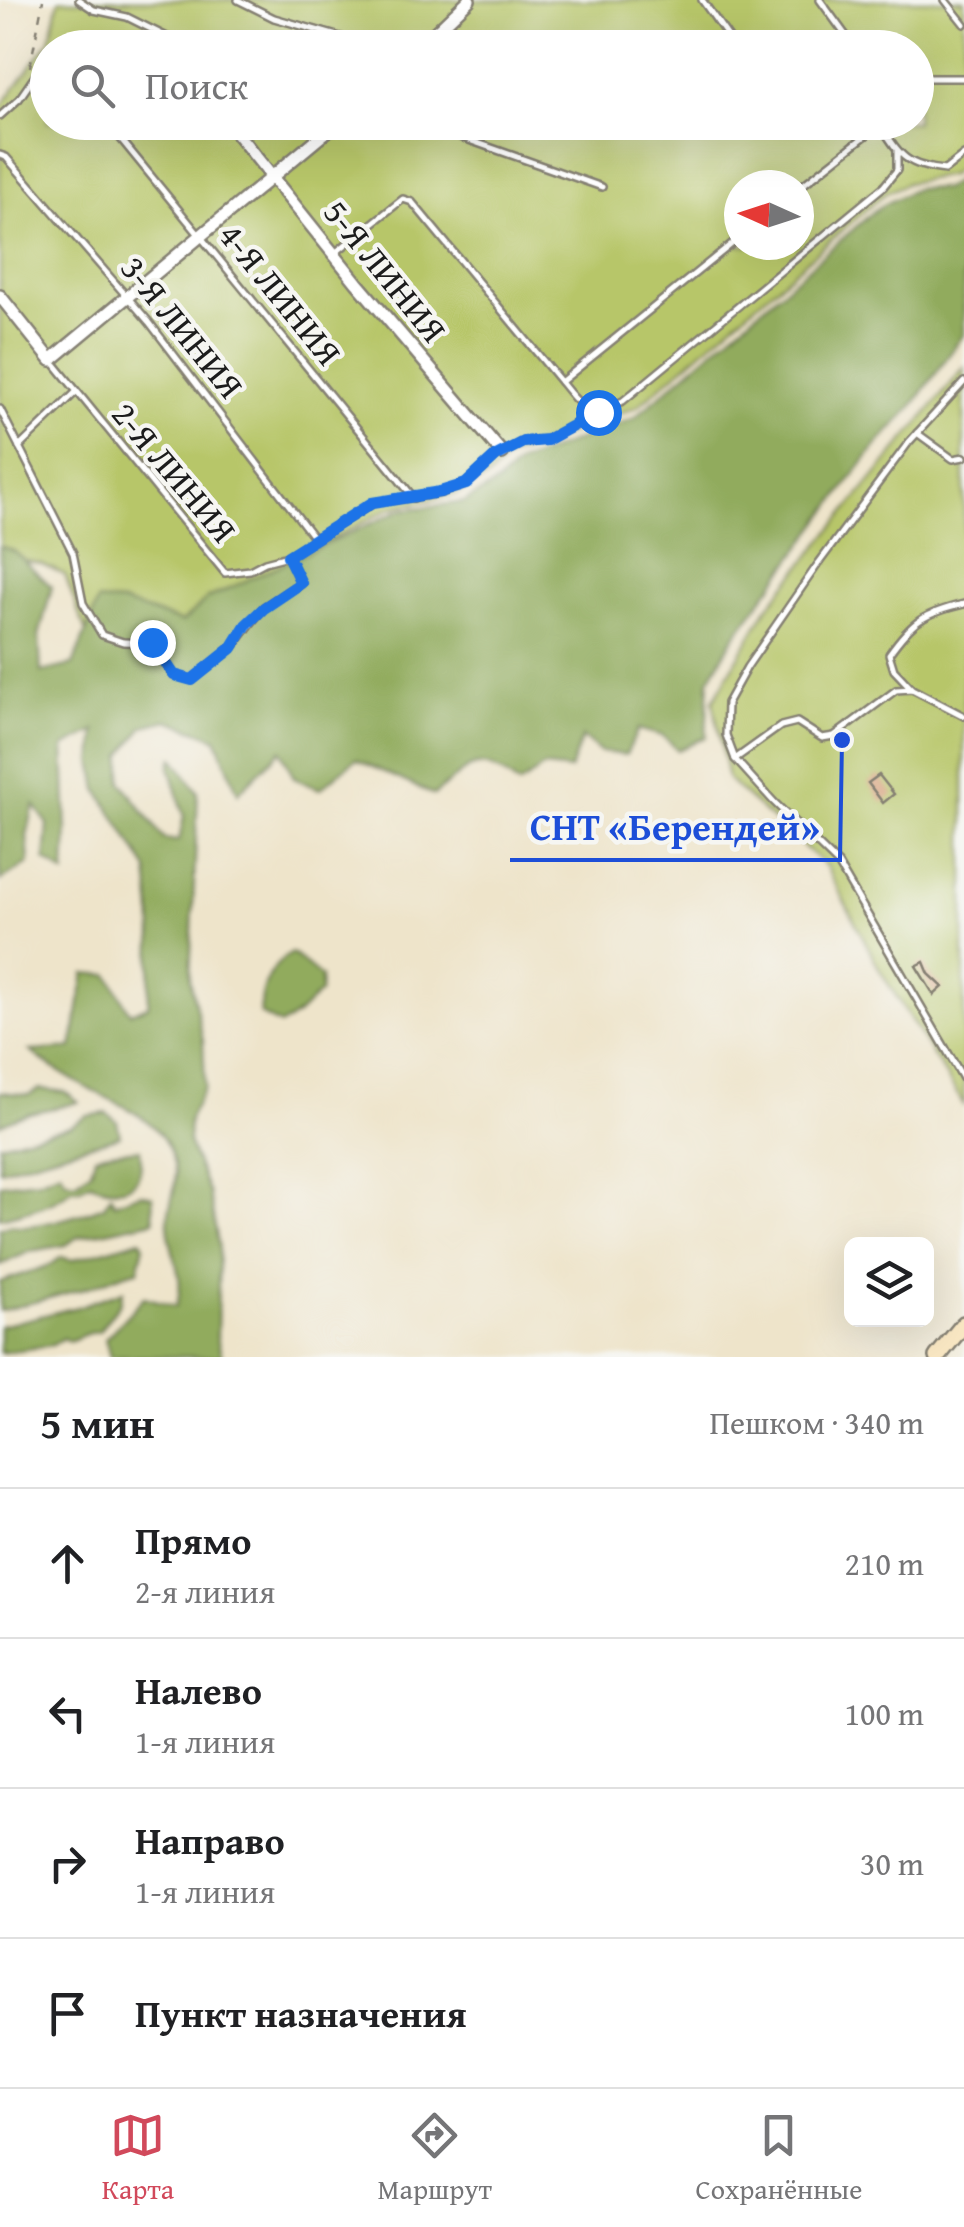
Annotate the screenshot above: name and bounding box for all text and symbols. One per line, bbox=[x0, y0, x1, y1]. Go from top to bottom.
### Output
search box bbox=[30, 30, 934, 140]
text: Поиск bbox=[145, 57, 248, 113]
icon: search bbox=[65, 58, 120, 113]
north arrow bbox=[724, 170, 814, 260]
street label: 5-Я ЛИНИЯ bbox=[312, 188, 459, 353]
street label: 4-Я ЛИНИЯ bbox=[207, 211, 354, 376]
street label: 3-Я ЛИНИЯ bbox=[109, 244, 256, 409]
street label: 2-Я ЛИНИЯ bbox=[100, 390, 249, 553]
route start bbox=[576, 390, 622, 436]
route end bbox=[130, 620, 176, 666]
callout: СНТ «Берендей» bbox=[510, 792, 840, 860]
text: СНТ «Берендей» bbox=[530, 798, 820, 854]
map controls bbox=[844, 1237, 934, 1327]
button: layers bbox=[844, 1237, 934, 1327]
text: 5 мин bbox=[40, 1392, 155, 1453]
text: Пешком · 340 m bbox=[709, 1399, 924, 1446]
text: Прямо bbox=[135, 1512, 251, 1568]
icon: ahead bbox=[40, 1536, 95, 1591]
text: 210 m bbox=[845, 1540, 924, 1587]
text: 2-я линия bbox=[135, 1568, 275, 1615]
text: Налево bbox=[135, 1662, 262, 1718]
icon: left bbox=[40, 1686, 95, 1741]
text: 100 m bbox=[845, 1690, 924, 1737]
text: 1-я линия bbox=[135, 1718, 275, 1765]
text: Направо bbox=[135, 1812, 285, 1868]
icon: right bbox=[40, 1836, 95, 1891]
text: 30 m bbox=[860, 1840, 924, 1887]
text: 1-я линия bbox=[135, 1868, 275, 1915]
text: Пункт назначения bbox=[135, 1985, 467, 2041]
icon: arrive bbox=[40, 1986, 95, 2041]
tab: Карта bbox=[102, 2108, 174, 2209]
tab: Маршрут bbox=[378, 2108, 492, 2209]
tab: Сохранённые bbox=[695, 2108, 862, 2209]

